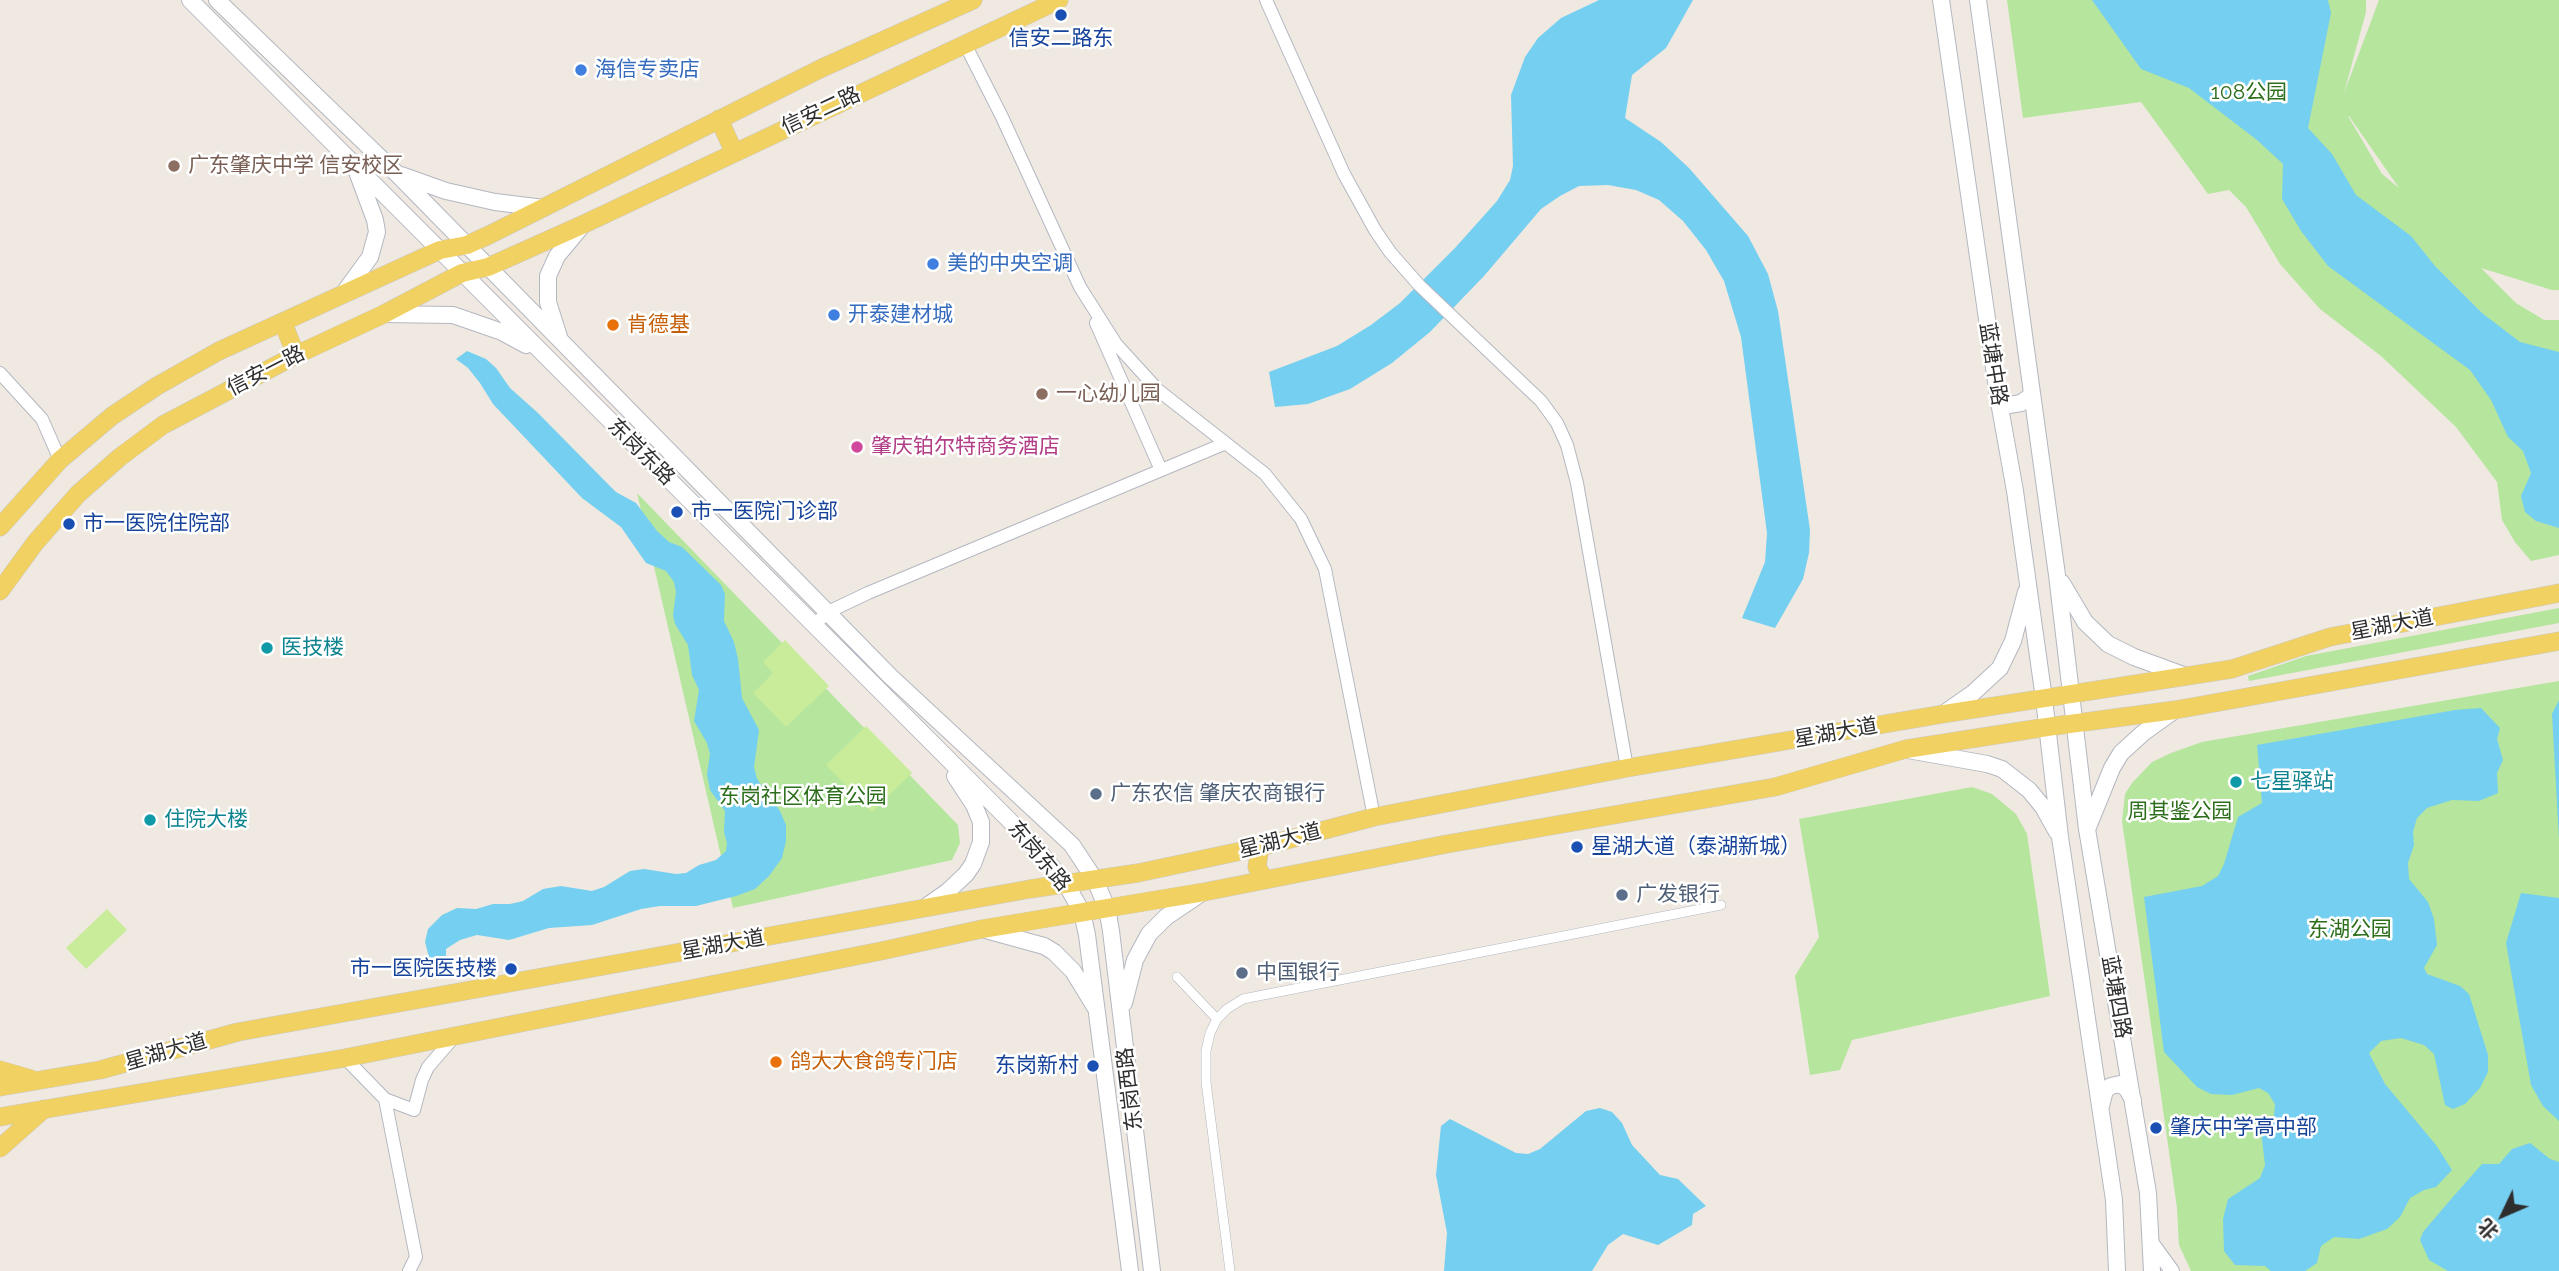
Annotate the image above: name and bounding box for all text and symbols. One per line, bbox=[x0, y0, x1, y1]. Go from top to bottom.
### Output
marker: 信安二路东 bbox=[1053, 7, 1069, 23]
place label: 信安二路东 bbox=[1009, 26, 1113, 52]
place label: 海信专卖店 bbox=[595, 57, 700, 83]
marker: 海信专卖店 bbox=[573, 62, 589, 78]
park label: 108公园 bbox=[2211, 80, 2287, 106]
street label: 信安二路 bbox=[778, 82, 864, 140]
place label: 广东肇庆中学 信安校区 bbox=[188, 153, 403, 179]
marker: 广东肇庆中学 信安校区 bbox=[166, 158, 182, 174]
place label: 美的中央空调 bbox=[947, 251, 1073, 277]
marker: 美的中央空调 bbox=[925, 256, 941, 272]
place label: 开泰建材城 bbox=[848, 302, 953, 328]
marker: 开泰建材城 bbox=[826, 307, 842, 323]
place label: 肯德基 bbox=[627, 312, 690, 338]
marker: 肯德基 bbox=[605, 317, 621, 333]
street label: 蓝塘中路 bbox=[1974, 321, 2012, 407]
street label: 信安一路 bbox=[223, 341, 309, 401]
place label: 一心幼儿园 bbox=[1056, 381, 1161, 407]
marker: 一心幼儿园 bbox=[1034, 386, 1050, 402]
street label: 东岗东路 bbox=[602, 413, 680, 491]
place label: 肇庆铂尔特商务酒店 bbox=[871, 434, 1060, 460]
marker: 肇庆铂尔特商务酒店 bbox=[849, 439, 865, 455]
place label: 市一医院门诊部 bbox=[691, 499, 838, 525]
marker: 市一医院门诊部 bbox=[669, 504, 685, 520]
place label: 市一医院住院部 bbox=[83, 511, 230, 537]
marker: 市一医院住院部 bbox=[61, 516, 77, 532]
street label: 星湖大道 bbox=[2348, 605, 2436, 645]
place label: 医技楼 bbox=[281, 635, 344, 661]
marker: 医技楼 bbox=[259, 640, 275, 656]
street label: 星湖大道 bbox=[1792, 713, 1880, 753]
place label: 七星驿站 bbox=[2250, 769, 2334, 795]
marker: 七星驿站 bbox=[2228, 774, 2244, 790]
place label: 广东农信 肇庆农商银行 bbox=[1110, 781, 1325, 807]
park label: 东岗社区体育公园 bbox=[719, 784, 887, 810]
marker: 广东农信 肇庆农商银行 bbox=[1088, 786, 1104, 802]
park label: 周其鉴公园 bbox=[2128, 799, 2232, 825]
place label: 住院大楼 bbox=[164, 807, 248, 833]
marker: 住院大楼 bbox=[142, 812, 158, 828]
street label: 东岗东路 bbox=[1002, 816, 1076, 896]
street label: 星湖大道 bbox=[1236, 819, 1324, 863]
place label: 星湖大道（泰湖新城） bbox=[1591, 834, 1801, 860]
marker: 星湖大道（泰湖新城） bbox=[1569, 839, 1585, 855]
place label: 广发银行 bbox=[1636, 882, 1720, 908]
marker: 广发银行 bbox=[1614, 887, 1630, 903]
park label: 东湖公园 bbox=[2308, 917, 2392, 943]
street label: 星湖大道 bbox=[679, 925, 767, 965]
street label: 蓝塘四路 bbox=[2096, 953, 2136, 1041]
place label: 市一医院医技楼 bbox=[350, 956, 497, 982]
place label: 中国银行 bbox=[1256, 960, 1340, 986]
marker: 市一医院医技楼 bbox=[503, 961, 519, 977]
marker: 中国银行 bbox=[1234, 965, 1250, 981]
street label: 星湖大道 bbox=[122, 1028, 210, 1076]
street label: 东岗西路 bbox=[1112, 1046, 1148, 1132]
place label: 鸽大大食鸽专门店 bbox=[790, 1049, 958, 1075]
place label: 东岗新村 bbox=[995, 1053, 1079, 1079]
marker: 鸽大大食鸽专门店 bbox=[768, 1054, 784, 1070]
marker: 东岗新村 bbox=[1085, 1058, 1101, 1074]
place label: 肇庆中学高中部 bbox=[2170, 1115, 2317, 1141]
marker: 肇庆中学高中部 bbox=[2148, 1120, 2164, 1136]
north arrow bbox=[2468, 1180, 2538, 1250]
text: 北 bbox=[2473, 1215, 2502, 1244]

